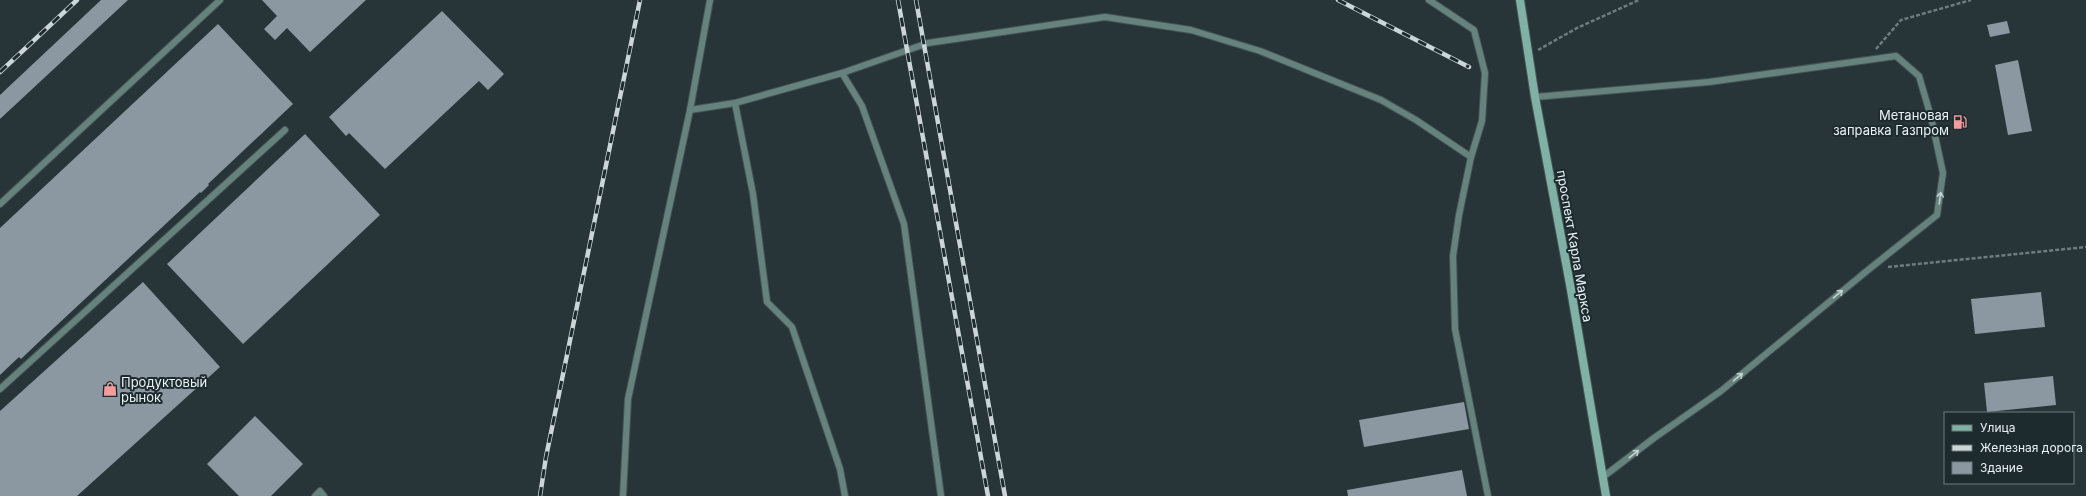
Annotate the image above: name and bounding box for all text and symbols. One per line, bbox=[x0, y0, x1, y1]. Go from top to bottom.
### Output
place label: Метановая заправка Газпром bbox=[1833, 107, 1949, 138]
fuel station icon: Метановая заправка Газпром bbox=[1952, 114, 1968, 130]
street label: проспект Карла Маркса bbox=[1554, 169, 1596, 323]
one-way arrow bbox=[1936, 192, 1944, 205]
one-way arrow bbox=[1833, 289, 1844, 298]
one-way arrow bbox=[1733, 372, 1744, 381]
place label: Продуктовый рынок bbox=[121, 374, 207, 405]
shop icon: Продуктовый рынок bbox=[102, 381, 118, 397]
legend bbox=[1944, 412, 2074, 484]
text: Улица bbox=[1980, 420, 2015, 435]
text: Железная дорога bbox=[1980, 440, 2083, 455]
one-way arrow bbox=[1628, 449, 1639, 458]
text: Здание bbox=[1980, 460, 2023, 475]

